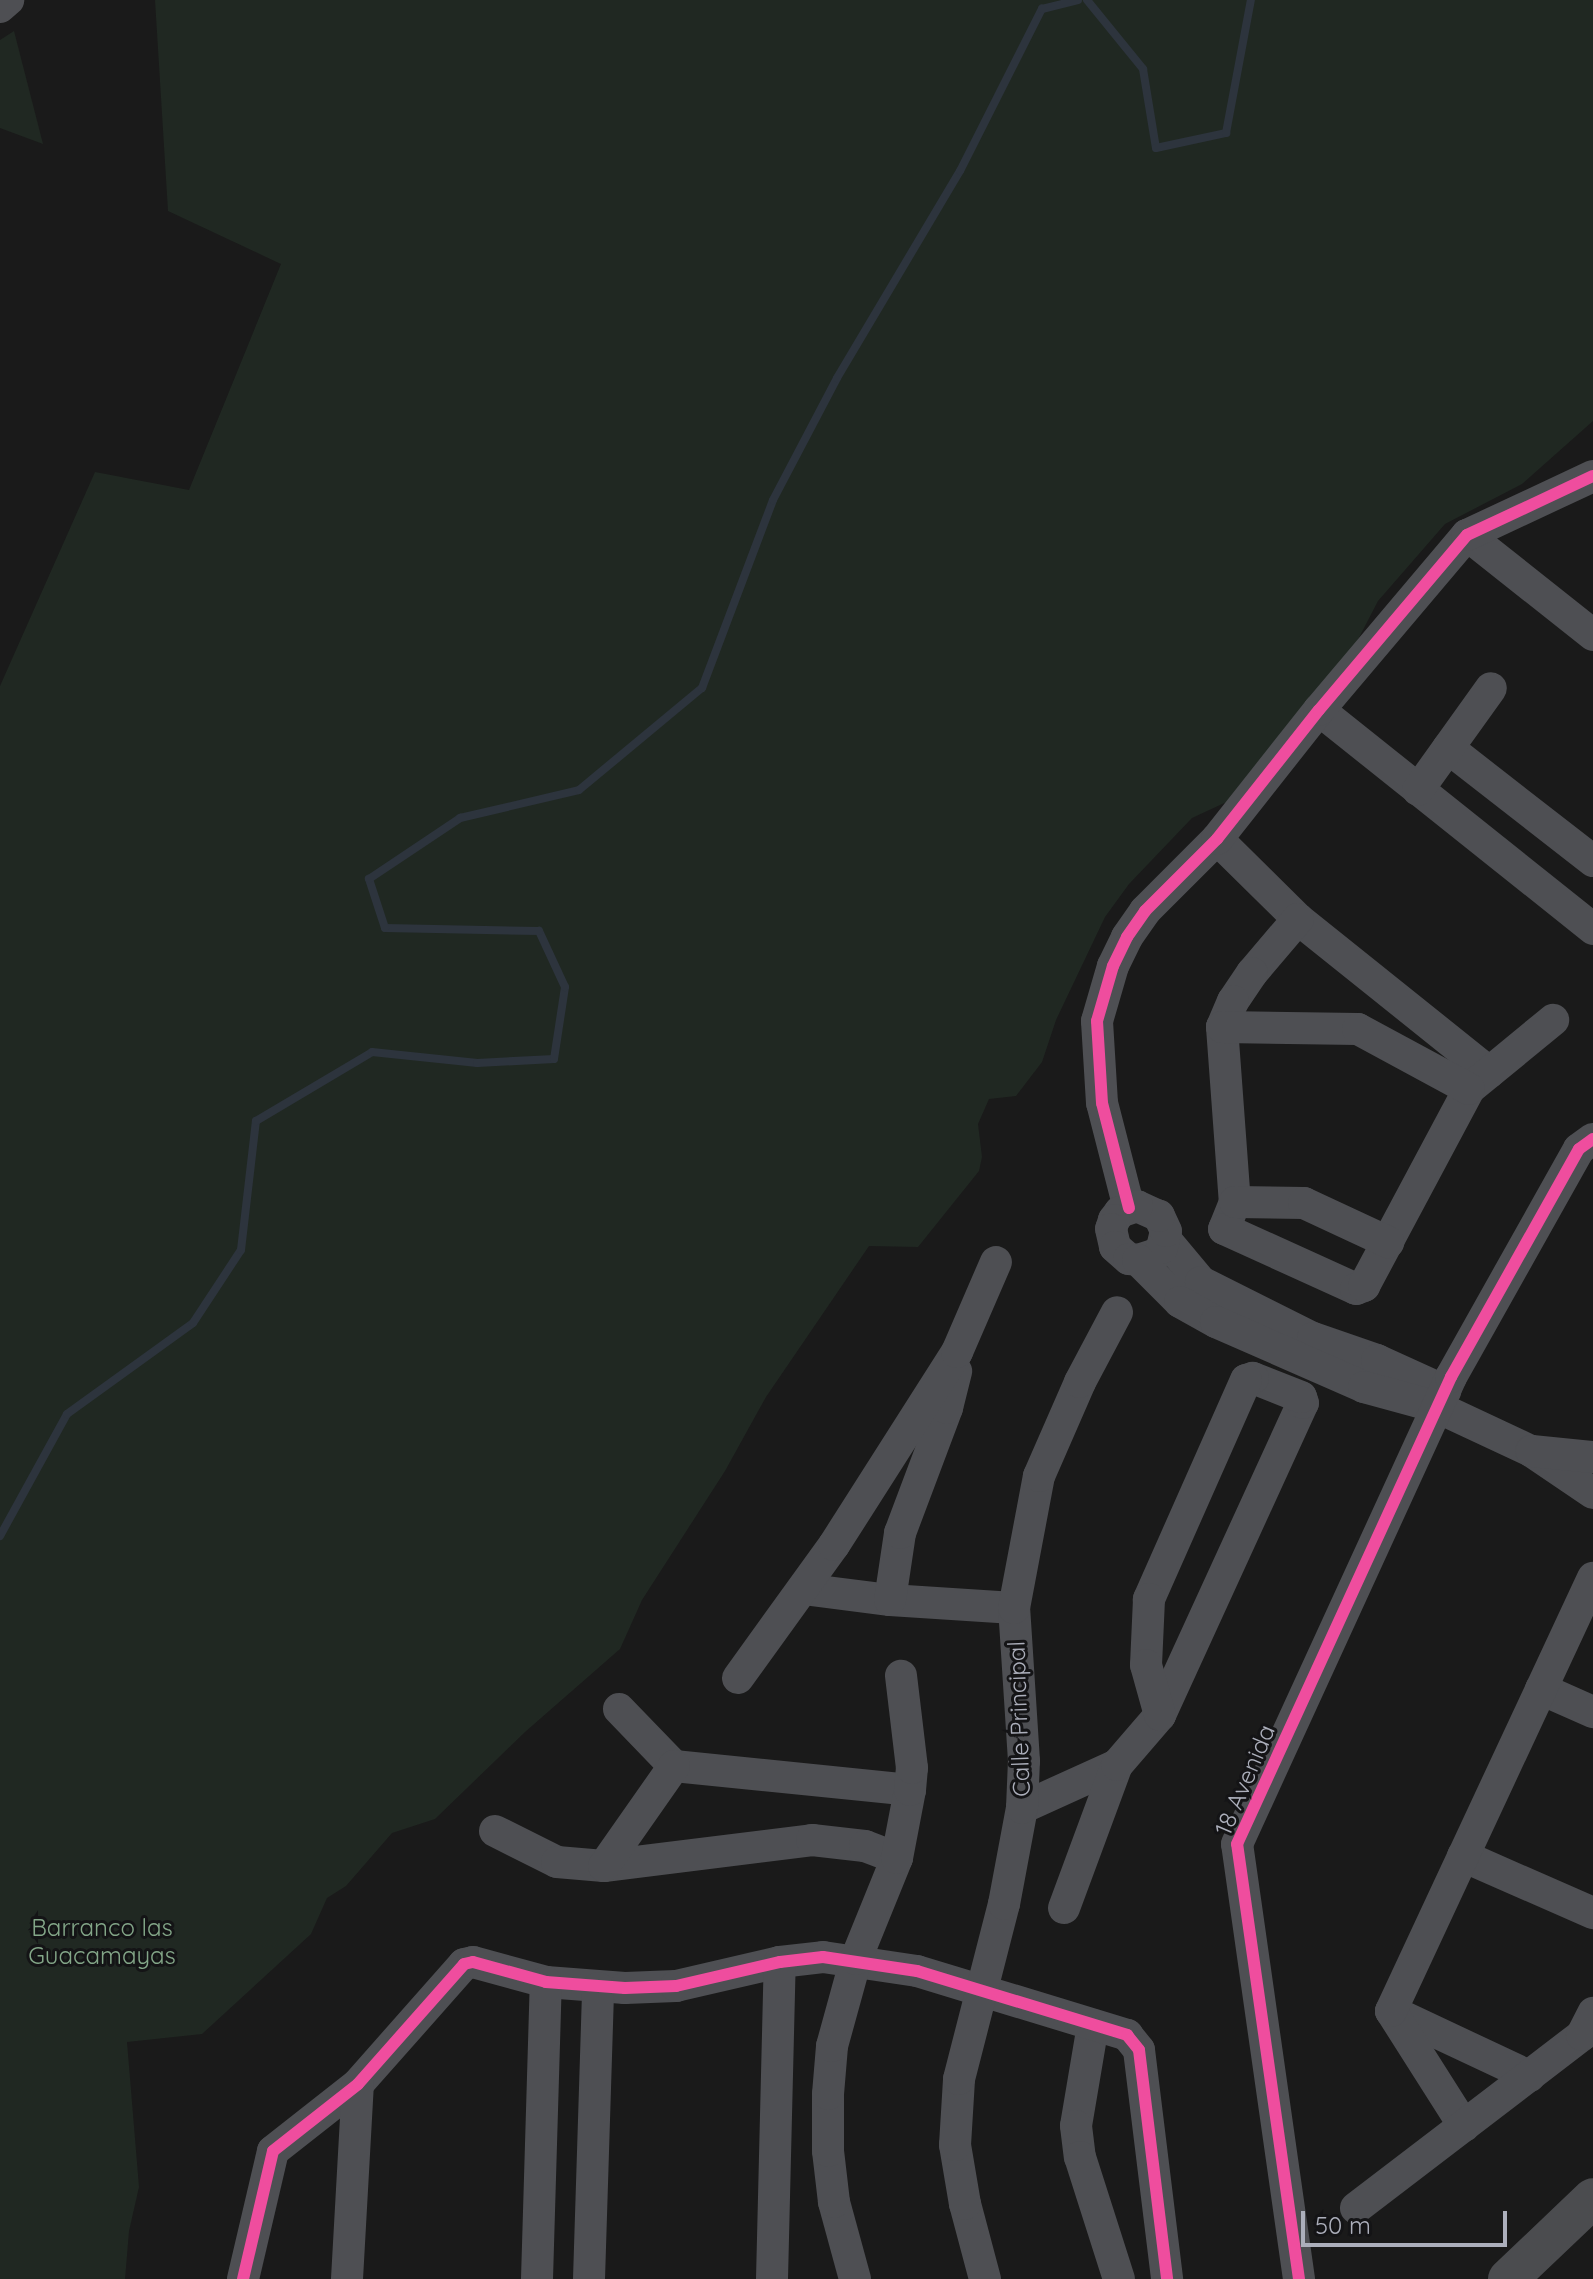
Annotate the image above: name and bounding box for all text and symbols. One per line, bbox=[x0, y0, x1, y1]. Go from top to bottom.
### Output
street label: Calle Principal bbox=[1002, 1641, 1036, 1797]
street label: 18 Avenida bbox=[1209, 1720, 1281, 1840]
park label: Barranco las Guacamayas bbox=[28, 1914, 176, 1970]
scale bar bbox=[1305, 2195, 1511, 2245]
text: 50 m bbox=[1315, 2210, 1371, 2240]

